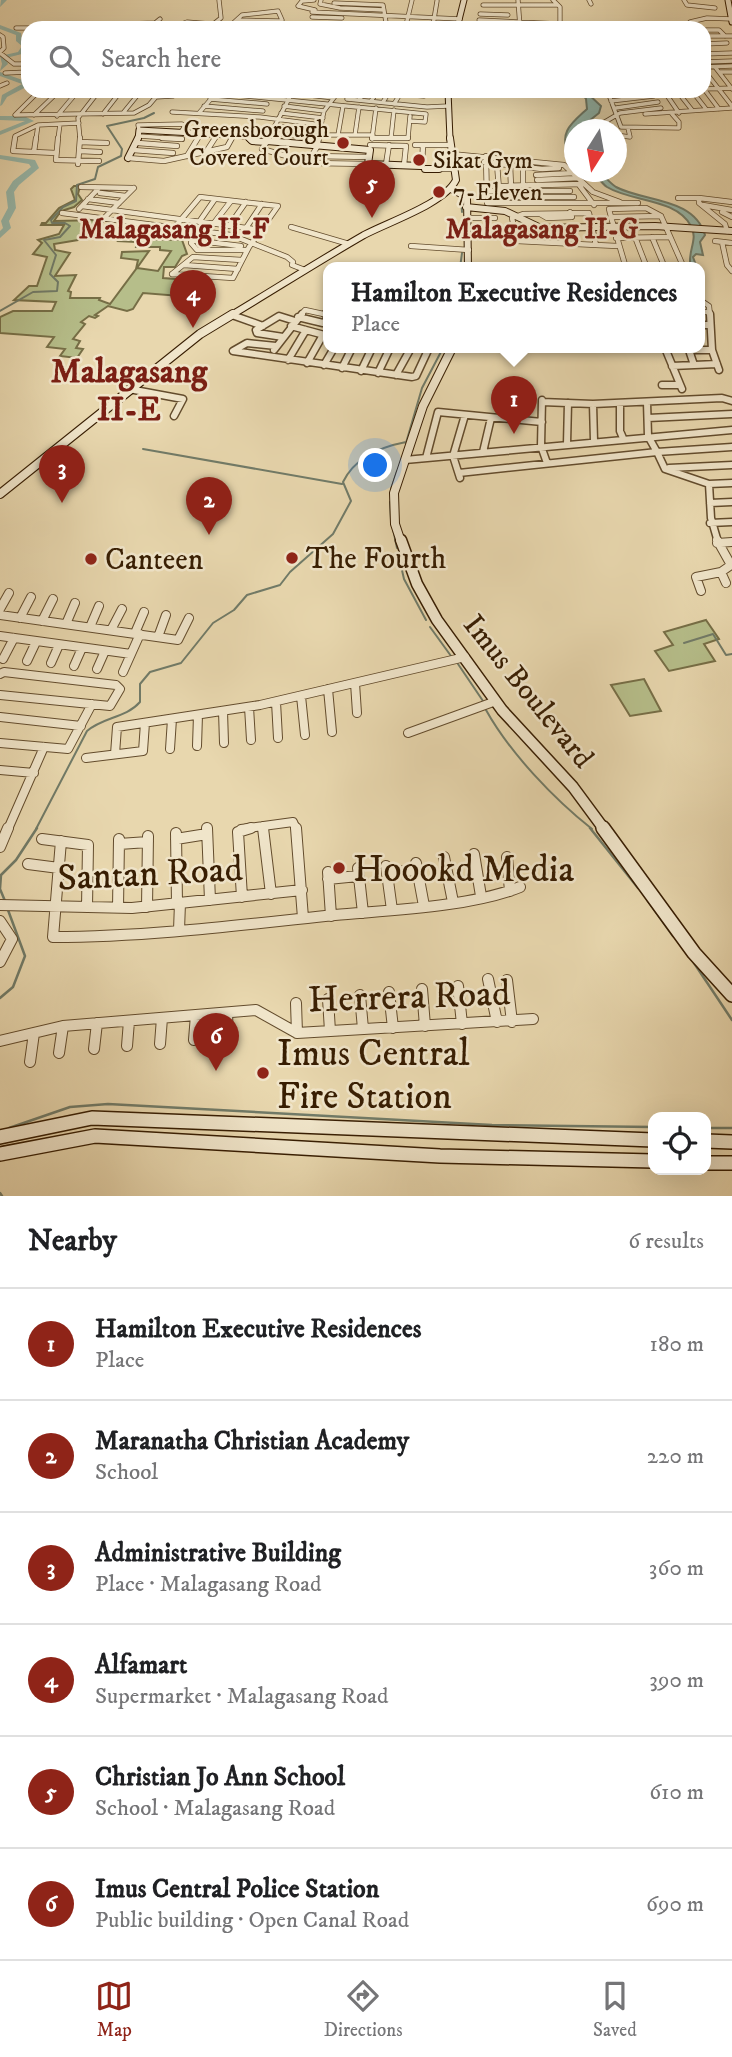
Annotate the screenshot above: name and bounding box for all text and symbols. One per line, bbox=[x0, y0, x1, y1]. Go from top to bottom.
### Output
search box bbox=[21, 21, 711, 98]
icon: search bbox=[45, 41, 83, 79]
text: Search here bbox=[101, 43, 221, 76]
place label: Greensborough Covered Court bbox=[184, 115, 329, 173]
north arrow bbox=[564, 119, 627, 182]
marker: Greensborough Covered Court bbox=[335, 135, 351, 151]
place label: Sikat Gym bbox=[433, 146, 533, 176]
marker: Sikat Gym bbox=[411, 152, 427, 168]
pin: 5 bbox=[349, 160, 395, 218]
place label: 7-Eleven bbox=[453, 178, 543, 208]
marker: 7-Eleven bbox=[431, 184, 447, 200]
district label: Malagasang II-F bbox=[79, 212, 270, 247]
district label: Malagasang II-G bbox=[446, 212, 639, 247]
popup bbox=[323, 262, 705, 353]
pin: 4 bbox=[170, 270, 216, 328]
text: Hamilton Executive Residences bbox=[351, 277, 677, 310]
text: Place bbox=[351, 310, 400, 339]
district label: Malagasang II-E bbox=[51, 352, 208, 431]
pin: 1 bbox=[491, 376, 537, 434]
pin: 3 bbox=[39, 445, 85, 503]
your location bbox=[358, 448, 392, 482]
pin: 2 bbox=[186, 477, 232, 535]
place label: The Fourth bbox=[306, 541, 446, 578]
place label: Canteen bbox=[105, 542, 204, 579]
marker: The Fourth bbox=[284, 550, 300, 566]
marker: Canteen bbox=[83, 551, 99, 567]
street label: Imus Boulevard bbox=[455, 608, 601, 776]
street label: Santan Road bbox=[56, 846, 245, 903]
place label: Hoookd Media bbox=[353, 847, 574, 894]
marker: Hoookd Media bbox=[331, 860, 347, 876]
street label: Herrera Road bbox=[307, 970, 512, 1025]
pin: 6 bbox=[193, 1013, 239, 1071]
place label: Imus Central Fire Station bbox=[277, 1031, 470, 1121]
marker: Imus Central Fire Station bbox=[255, 1065, 271, 1081]
map controls bbox=[648, 1112, 711, 1175]
button: locate bbox=[648, 1112, 711, 1175]
text: Nearby bbox=[28, 1223, 117, 1260]
text: 6 results bbox=[628, 1227, 704, 1256]
text: Hamilton Executive Residences bbox=[95, 1313, 422, 1346]
text: 1 bbox=[47, 1330, 55, 1359]
text: 180 m bbox=[649, 1330, 704, 1359]
text: Place bbox=[95, 1346, 144, 1375]
text: Maranatha Christian Academy bbox=[95, 1425, 409, 1458]
text: 2 bbox=[45, 1442, 57, 1471]
text: 220 m bbox=[647, 1442, 704, 1471]
text: School bbox=[95, 1458, 158, 1487]
text: Administrative Building bbox=[95, 1537, 341, 1570]
text: 3 bbox=[47, 1554, 55, 1583]
text: 360 m bbox=[649, 1554, 704, 1583]
text: Place · Malagasang Road bbox=[95, 1570, 321, 1599]
text: Alfamart bbox=[95, 1649, 187, 1682]
text: 4 bbox=[44, 1666, 58, 1695]
text: 390 m bbox=[649, 1666, 704, 1695]
text: Supermarket · Malagasang Road bbox=[95, 1682, 388, 1711]
text: Christian Jo Ann School bbox=[95, 1761, 345, 1794]
text: 5 bbox=[45, 1778, 57, 1807]
text: 610 m bbox=[649, 1778, 704, 1807]
text: School · Malagasang Road bbox=[95, 1794, 335, 1823]
text: Imus Central Police Station bbox=[95, 1873, 379, 1906]
text: 6 bbox=[45, 1890, 57, 1919]
text: 690 m bbox=[646, 1890, 704, 1919]
text: Public building · Open Canal Road bbox=[95, 1906, 409, 1935]
tab: Map bbox=[95, 1977, 133, 2042]
tab: Directions bbox=[324, 1977, 403, 2042]
tab: Saved bbox=[593, 1977, 637, 2042]

